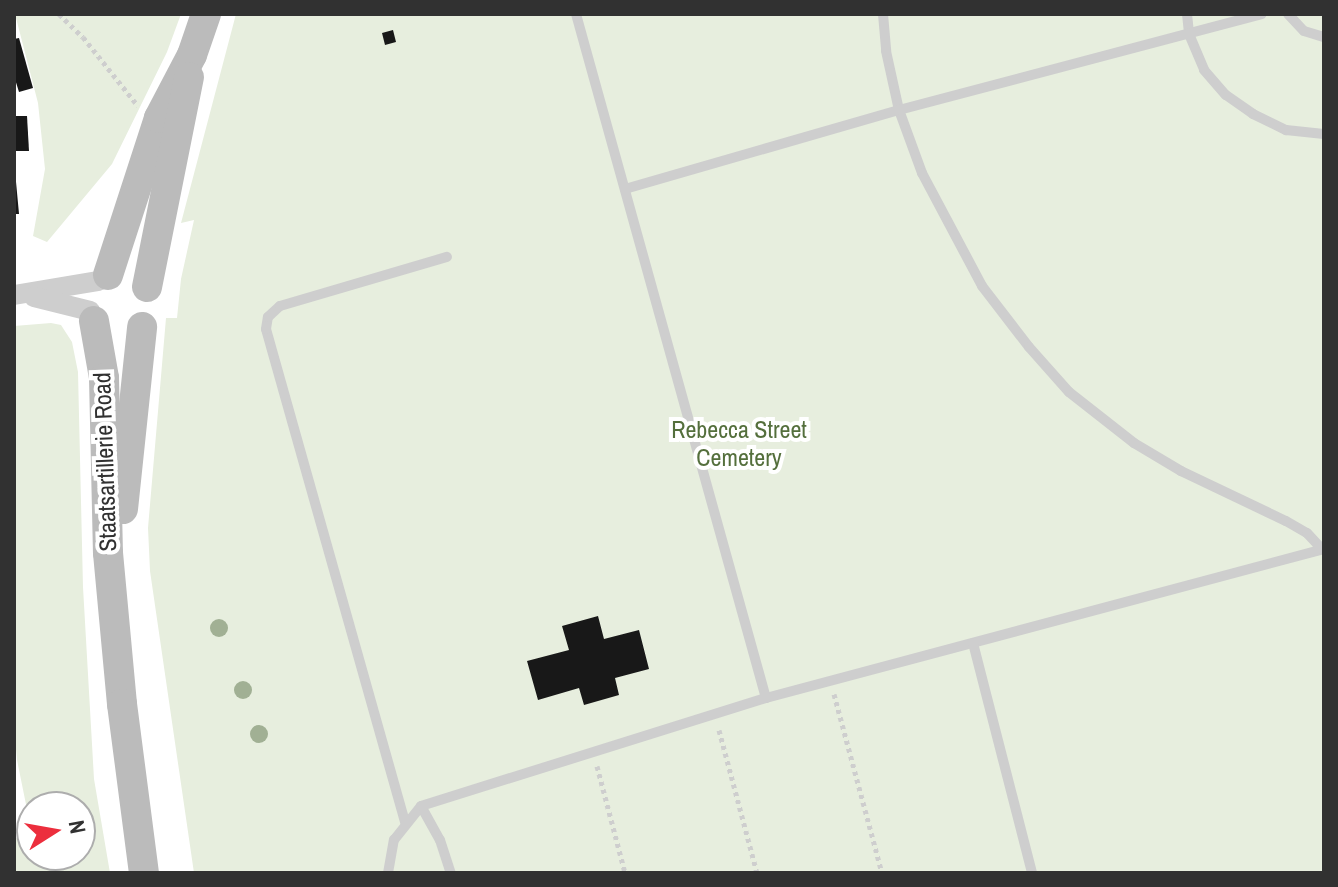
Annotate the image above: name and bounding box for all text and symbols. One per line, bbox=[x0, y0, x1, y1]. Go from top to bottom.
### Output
street label: Staatsartillerie Road bbox=[87, 372, 123, 552]
park label: Rebecca Street Cemetery bbox=[671, 416, 807, 472]
north arrow bbox=[16, 791, 96, 871]
text: N bbox=[62, 818, 94, 836]

